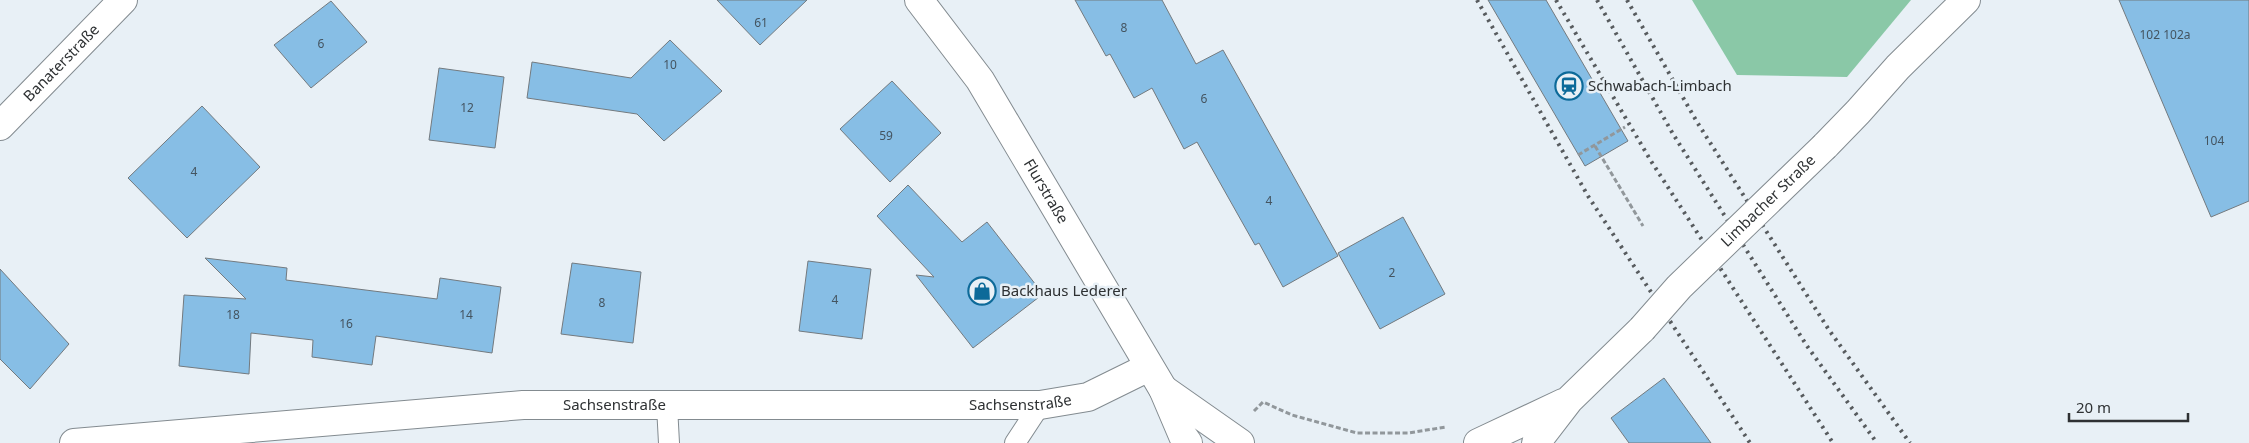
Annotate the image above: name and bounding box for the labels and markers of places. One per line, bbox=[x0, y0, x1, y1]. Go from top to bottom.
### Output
station icon: Schwabach-Limbach bbox=[1554, 71, 1584, 101]
place label: Schwabach-Limbach bbox=[1588, 75, 1732, 95]
shop icon: Backhaus Lederer bbox=[967, 276, 997, 306]
place label: Backhaus Lederer bbox=[1001, 280, 1127, 300]

